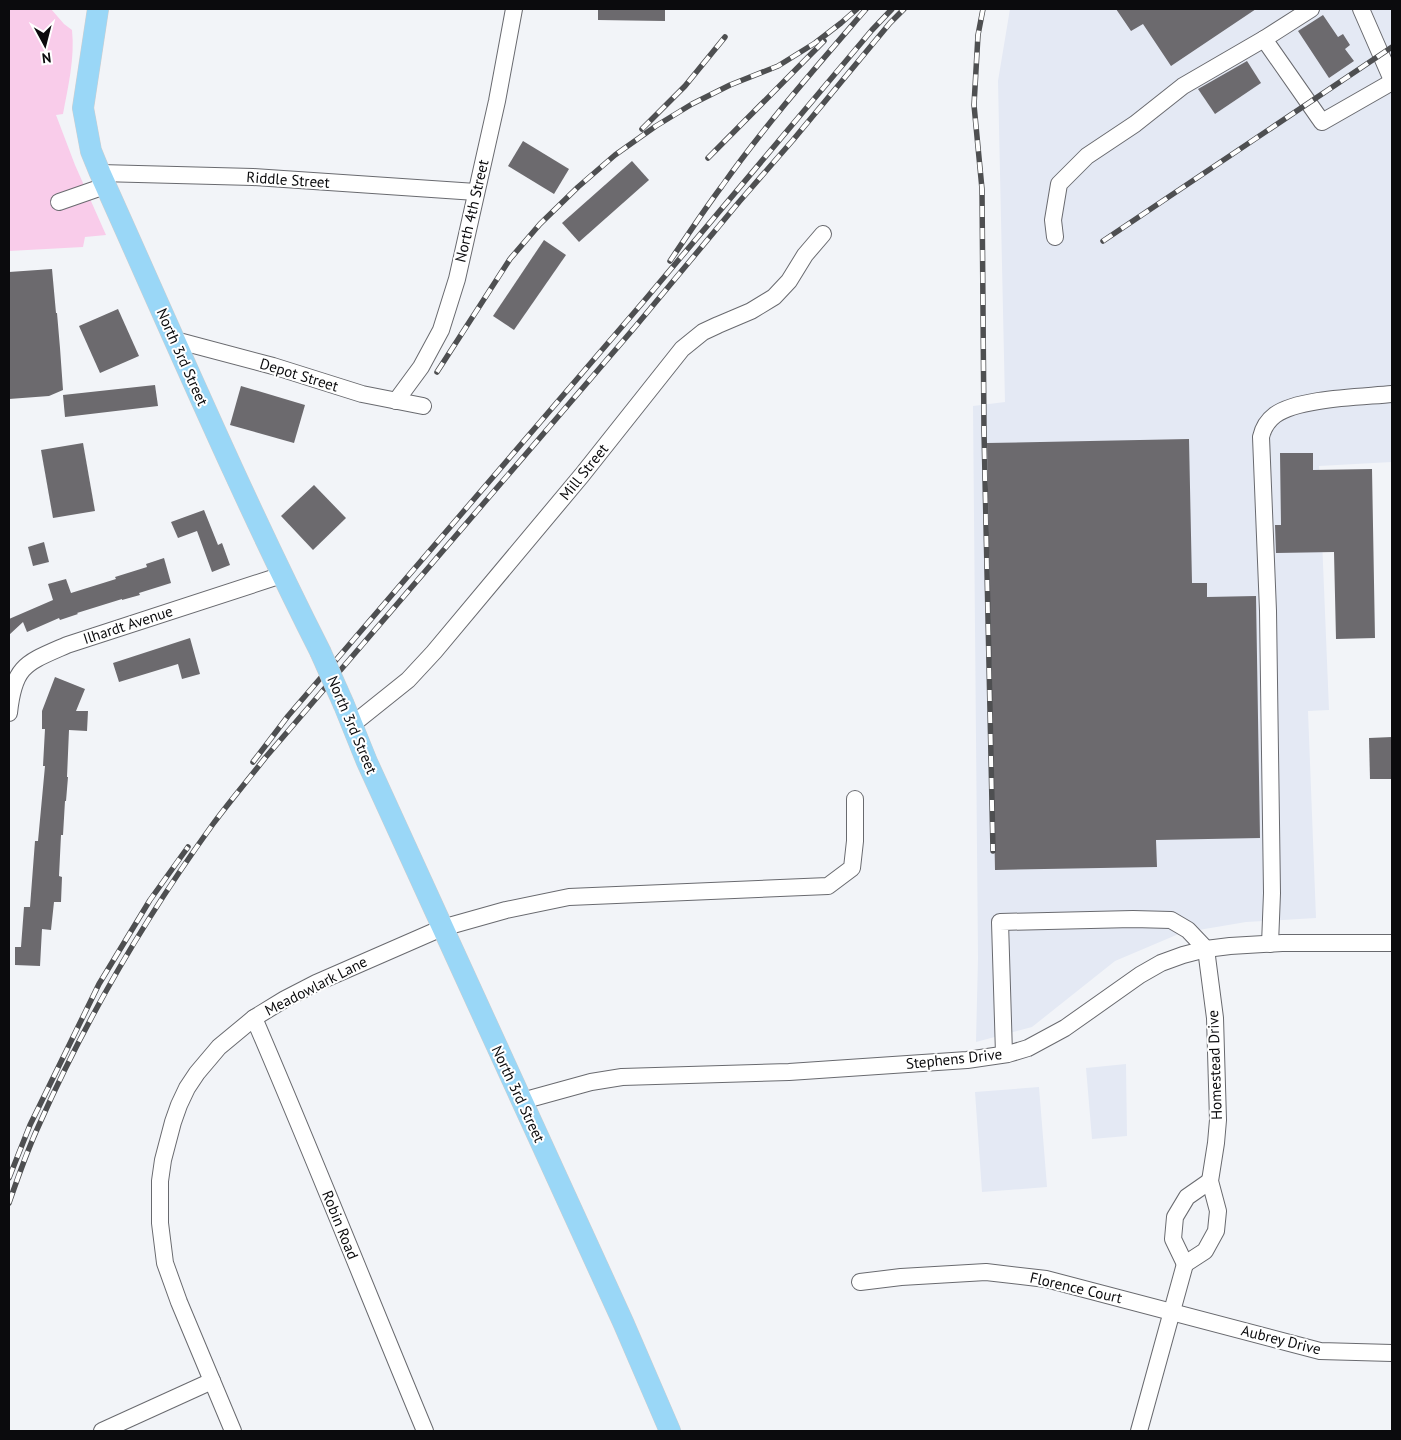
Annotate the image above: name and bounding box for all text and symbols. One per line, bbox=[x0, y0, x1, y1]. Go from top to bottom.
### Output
north arrow bbox=[20, 20, 70, 70]
text: N bbox=[41, 48, 52, 67]
street label: North 4th Street bbox=[450, 158, 493, 264]
street label: Riddle Street bbox=[246, 167, 330, 192]
street label: North 3rd Street bbox=[152, 305, 212, 408]
street label: Depot Street bbox=[258, 354, 341, 395]
street label: Mill Street bbox=[555, 440, 612, 504]
street label: Ilhardt Avenue bbox=[81, 601, 175, 648]
street label: North 3rd Street bbox=[323, 673, 382, 777]
street label: Meadowlark Lane bbox=[261, 952, 370, 1020]
street label: Homestead Drive bbox=[1203, 1010, 1226, 1120]
street label: North 3rd Street bbox=[488, 1042, 549, 1145]
street label: Stephens Drive bbox=[905, 1044, 1003, 1073]
street label: Robin Road bbox=[318, 1188, 363, 1262]
street label: Florence Court bbox=[1028, 1268, 1124, 1307]
street label: Aubrey Drive bbox=[1239, 1320, 1323, 1359]

